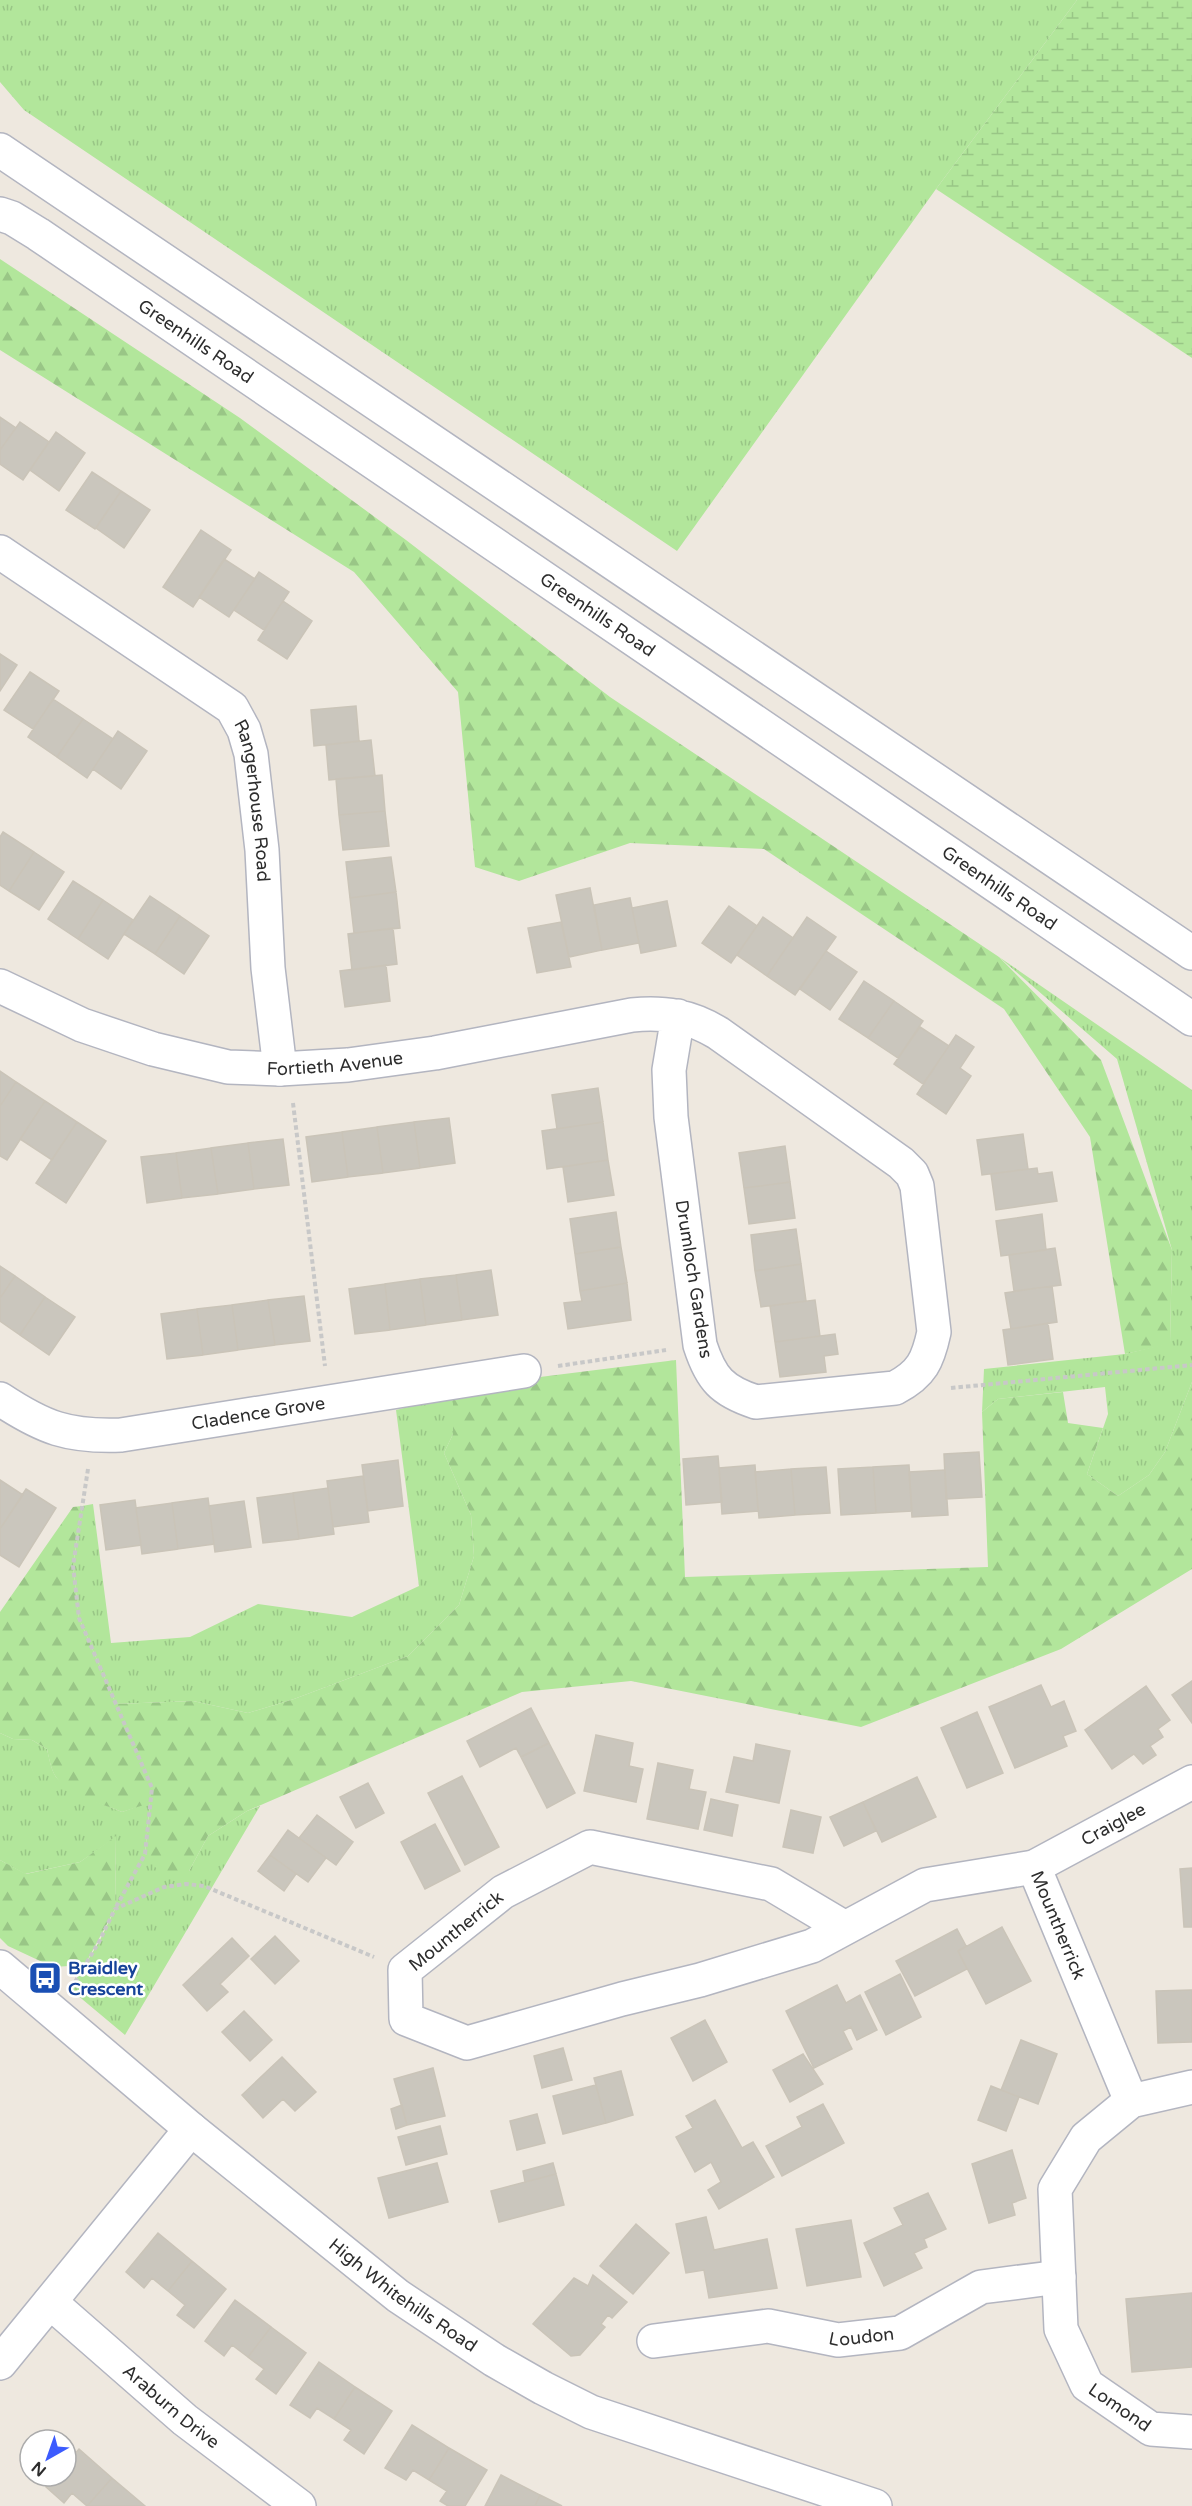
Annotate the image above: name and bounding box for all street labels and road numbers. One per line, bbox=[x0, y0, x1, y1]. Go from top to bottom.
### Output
street label: Greenhills Road bbox=[134, 294, 258, 388]
street label: Greenhills Road bbox=[536, 568, 659, 662]
street label: Rangerhouse Road bbox=[229, 715, 275, 882]
street label: Greenhills Road bbox=[938, 841, 1061, 935]
street label: Fortieth Avenue bbox=[266, 1047, 404, 1080]
street label: Drumloch Gardens bbox=[671, 1198, 717, 1360]
street label: Cladence Grove bbox=[190, 1392, 327, 1435]
street label: Craiglee bbox=[1077, 1798, 1149, 1851]
street label: Mountherrick bbox=[1026, 1868, 1090, 1983]
street label: Mountherrick bbox=[404, 1886, 508, 1976]
street label: High Whitehills Road bbox=[324, 2234, 481, 2357]
street label: Loudon bbox=[827, 2323, 895, 2351]
street label: Araburn Drive bbox=[118, 2360, 224, 2453]
street label: Lomond bbox=[1084, 2378, 1155, 2437]

